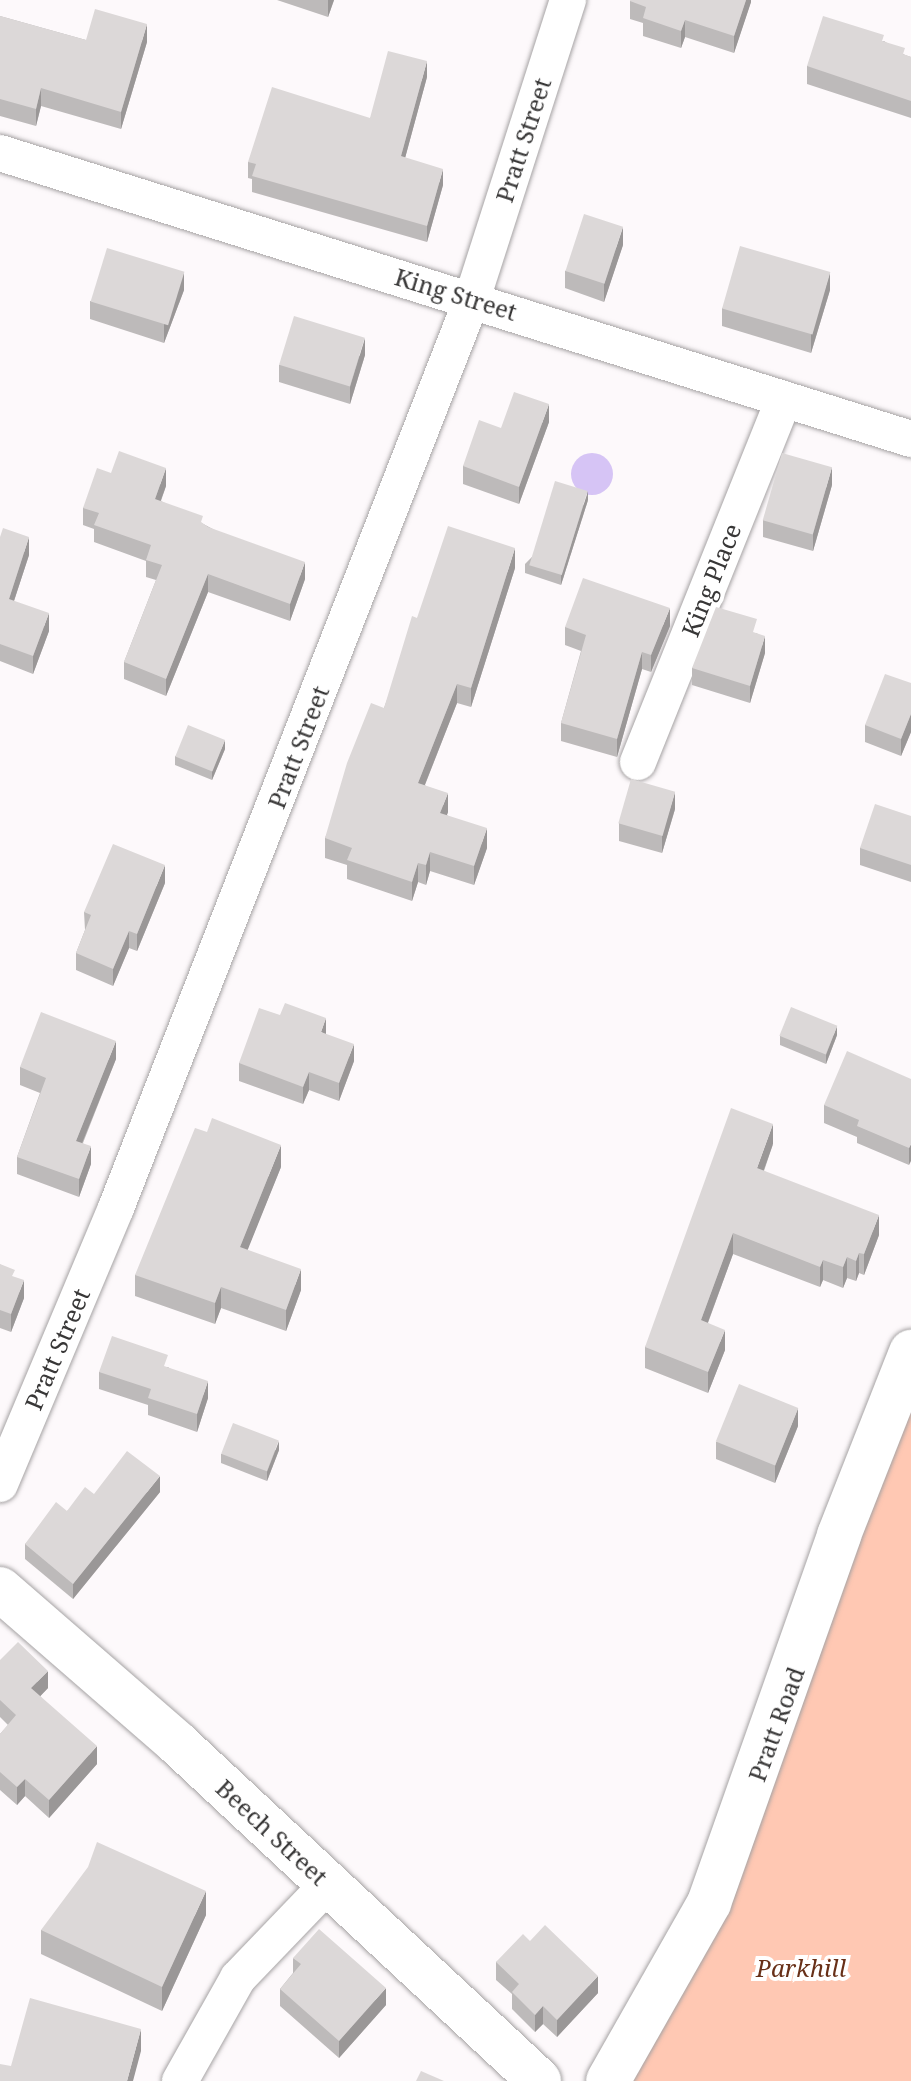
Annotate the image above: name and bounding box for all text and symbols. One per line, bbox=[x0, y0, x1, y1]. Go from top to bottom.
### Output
street label: Pratt Street bbox=[489, 74, 557, 206]
street label: King Street bbox=[392, 262, 520, 326]
street label: King Place bbox=[675, 519, 747, 641]
street label: Pratt Street bbox=[261, 682, 335, 812]
street label: Pratt Street bbox=[19, 1284, 95, 1414]
street label: Pratt Road bbox=[742, 1663, 810, 1785]
street label: Beech Street bbox=[210, 1773, 334, 1891]
park label: Parkhill bbox=[756, 1954, 846, 1982]

